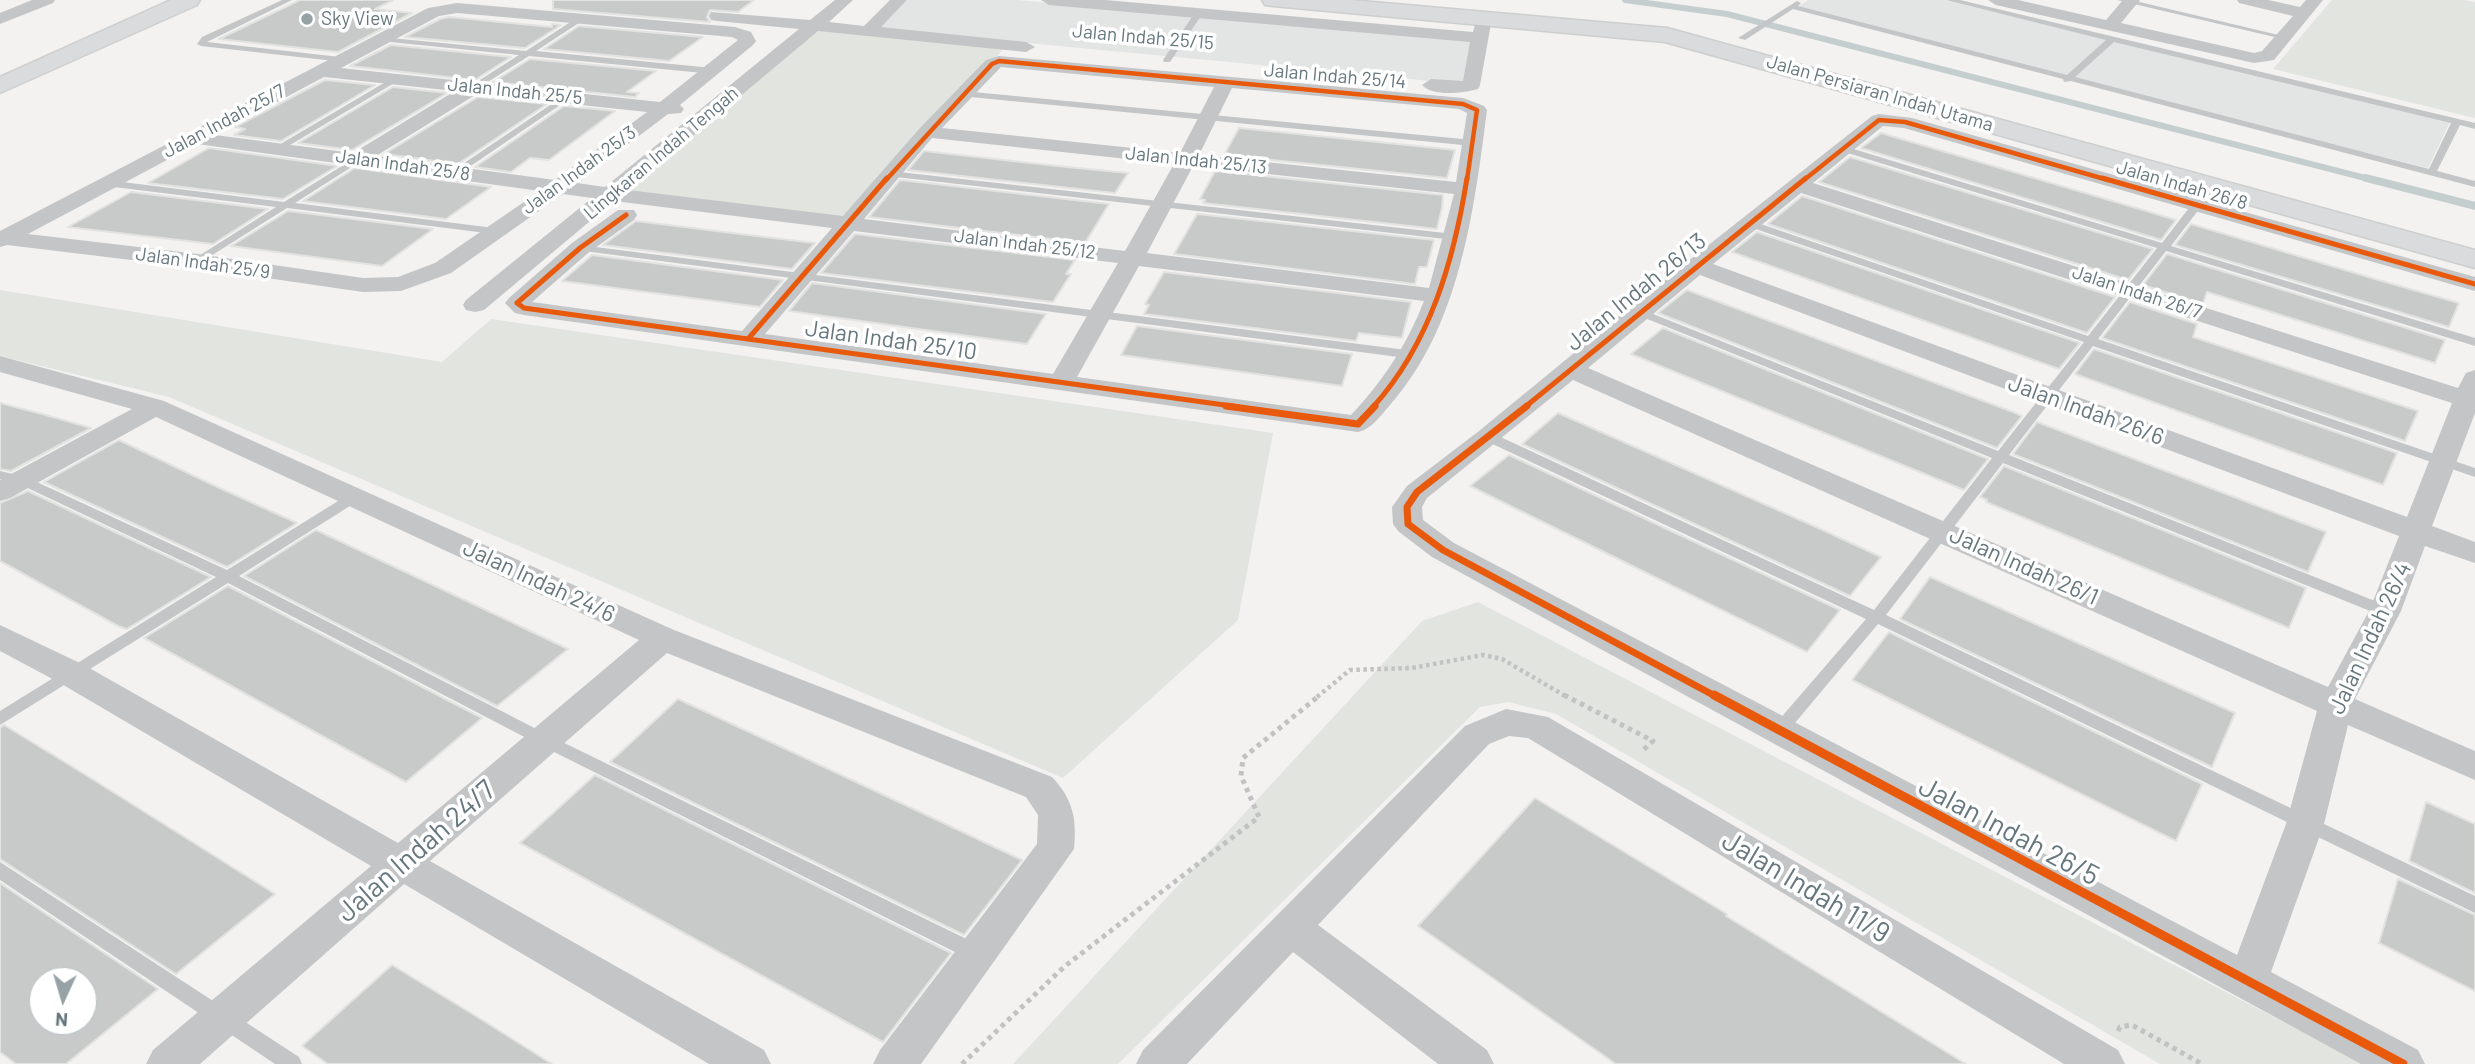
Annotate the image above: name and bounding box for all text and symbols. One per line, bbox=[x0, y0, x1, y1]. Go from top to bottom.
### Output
place label: Sky View bbox=[321, 8, 394, 30]
marker: Sky View bbox=[299, 11, 315, 27]
street label: Jalan Indah 25/15 bbox=[1071, 19, 1215, 55]
street label: Jalan Persiaran Indah Utama bbox=[1764, 50, 1996, 136]
street label: Jalan Indah 25/14 bbox=[1263, 58, 1407, 94]
street label: Jalan Indah 25/5 bbox=[447, 73, 583, 109]
street label: Jalan Indah 25/7 bbox=[159, 79, 289, 163]
street label: Lingkaran Indah Tengah bbox=[579, 82, 743, 224]
street label: Jalan Indah 25/3 bbox=[518, 121, 640, 219]
street label: Jalan Indah 25/13 bbox=[1124, 141, 1268, 179]
street label: Jalan Indah 25/8 bbox=[334, 144, 472, 186]
street label: Jalan Indah 26/8 bbox=[2114, 155, 2250, 215]
street label: Jalan Indah 25/12 bbox=[953, 224, 1097, 264]
street label: Jalan Indah 26/13 bbox=[1561, 227, 1711, 357]
street label: Jalan Indah 25/9 bbox=[134, 242, 272, 284]
street label: Jalan Indah 26/7 bbox=[2070, 260, 2204, 324]
street label: Jalan Indah 25/10 bbox=[803, 314, 979, 366]
street label: Jalan Indah 26/6 bbox=[2004, 369, 2168, 451]
street label: Jalan Indah 26/1 bbox=[1945, 521, 2103, 611]
street label: Jalan Indah 24/6 bbox=[459, 534, 619, 628]
street label: Jalan Indah 26/4 bbox=[2323, 558, 2417, 718]
street label: Jalan Indah 26/5 bbox=[1913, 769, 2105, 893]
street label: Jalan Indah 24/7 bbox=[330, 773, 502, 929]
street label: Jalan Indah 11/9 bbox=[1716, 824, 1896, 950]
north arrow bbox=[28, 966, 98, 1036]
text: N bbox=[55, 1009, 69, 1032]

